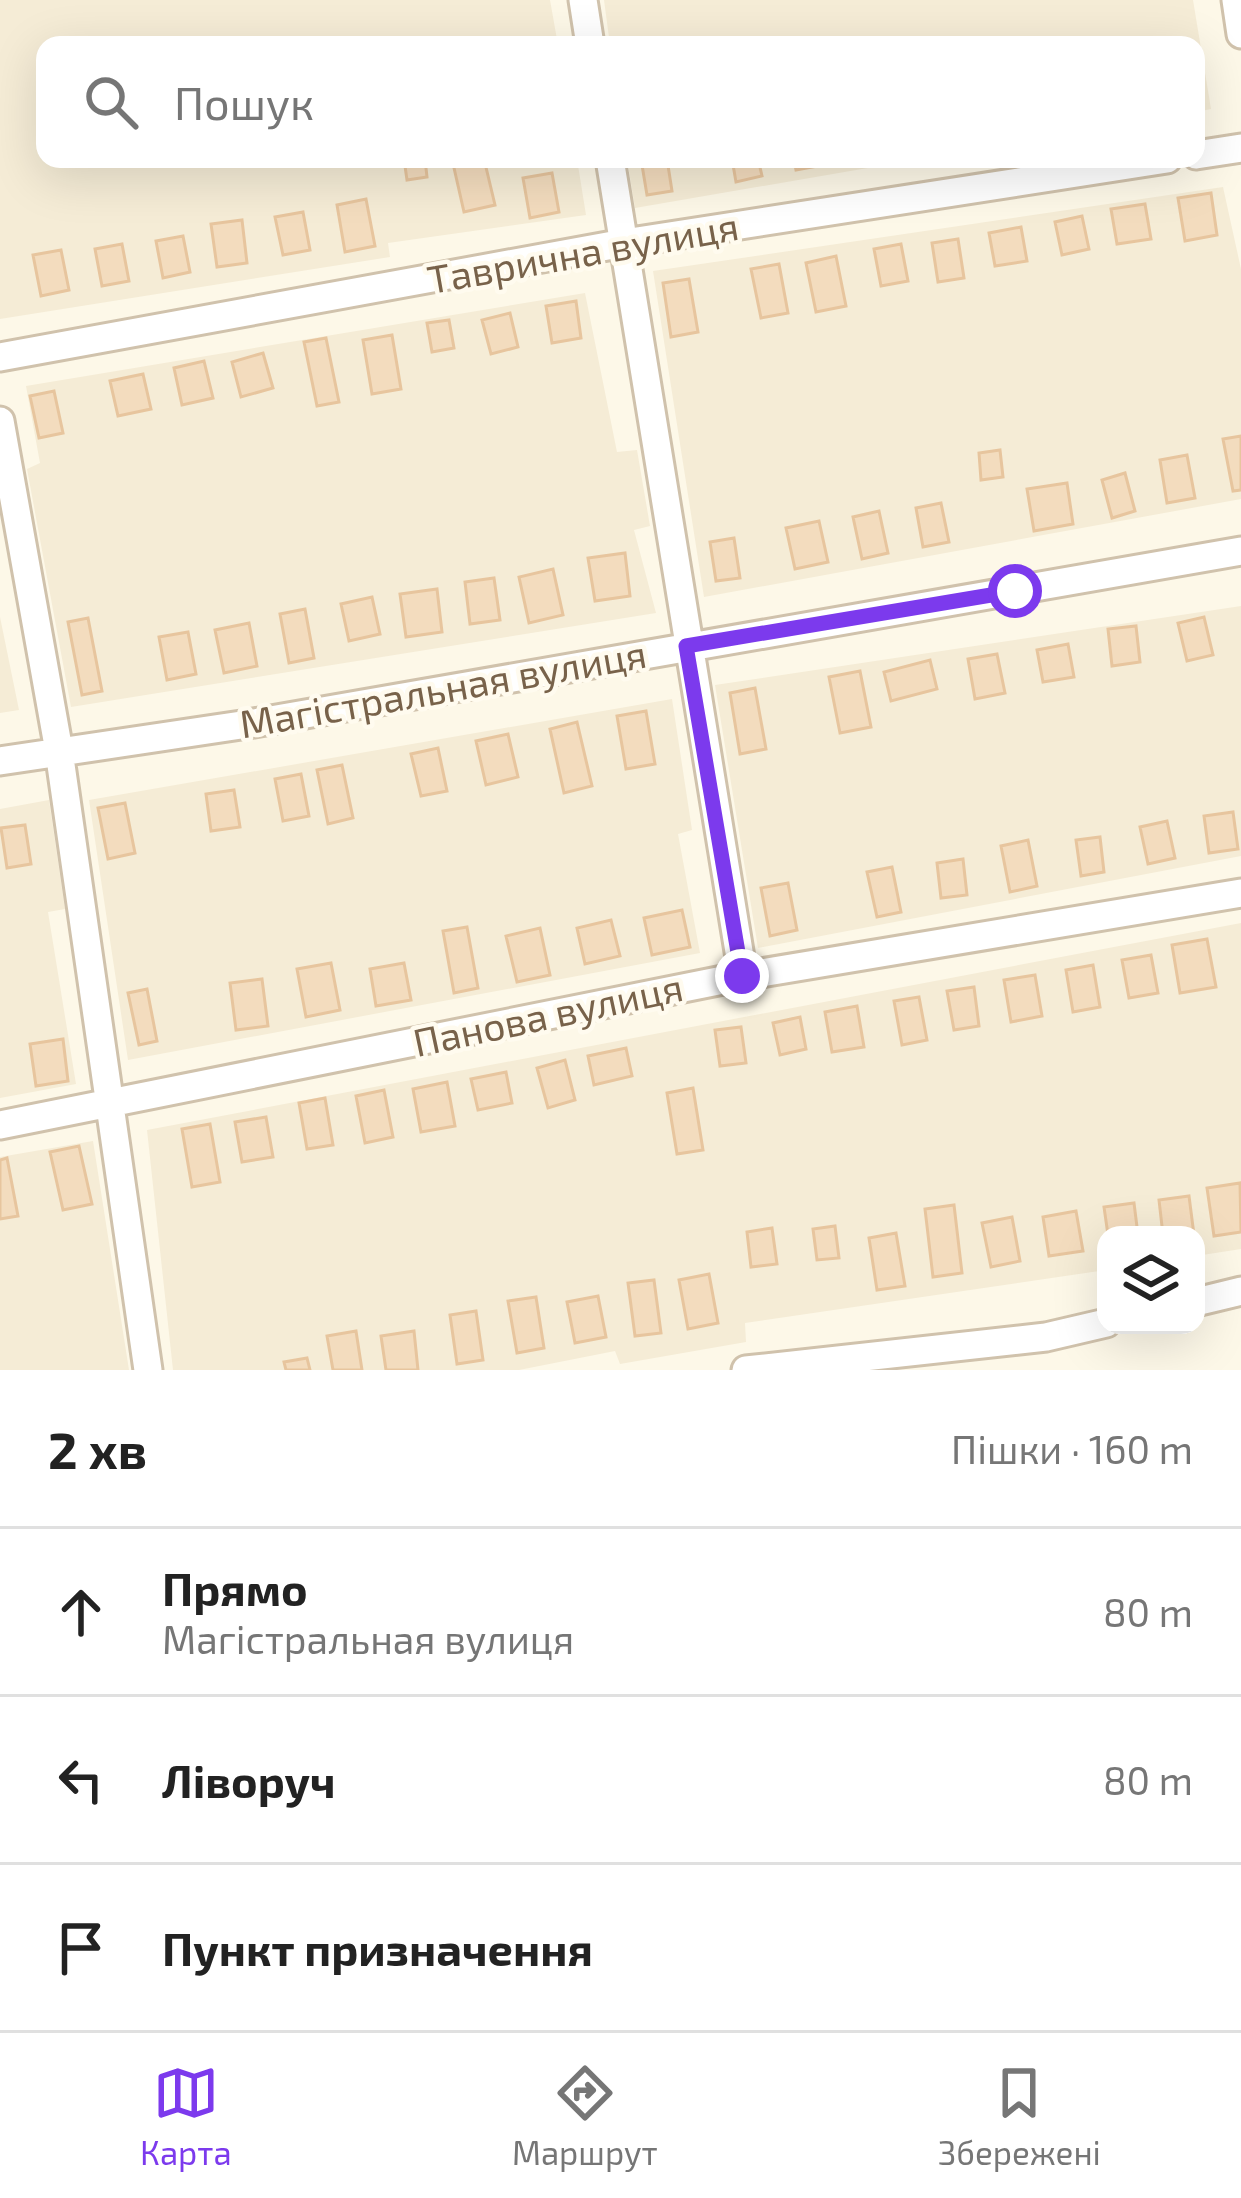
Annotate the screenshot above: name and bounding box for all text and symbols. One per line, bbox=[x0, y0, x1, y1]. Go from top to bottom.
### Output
search box bbox=[36, 36, 1205, 168]
icon: search bbox=[78, 69, 144, 135]
text: Пошук bbox=[174, 75, 314, 129]
street label: Таврична вулиця bbox=[424, 201, 742, 303]
route start bbox=[988, 564, 1042, 618]
street label: Магістральная вулиця bbox=[236, 629, 650, 747]
route end bbox=[715, 949, 769, 1003]
street label: Панова вулиця bbox=[409, 962, 687, 1066]
map controls bbox=[1097, 1226, 1205, 1334]
button: layers bbox=[1097, 1226, 1205, 1334]
text: 2 хв bbox=[48, 1418, 147, 1479]
text: Пішки · 160 m bbox=[951, 1425, 1193, 1472]
text: Прямо bbox=[162, 1561, 308, 1615]
icon: ahead bbox=[48, 1579, 114, 1645]
text: 80 m bbox=[1103, 1588, 1193, 1635]
text: Магістральная вулиця bbox=[162, 1615, 574, 1662]
icon: left bbox=[48, 1747, 114, 1813]
text: Ліворуч bbox=[162, 1753, 336, 1807]
text: 80 m bbox=[1103, 1756, 1193, 1803]
icon: arrive bbox=[48, 1915, 114, 1981]
text: Пункт призначення bbox=[162, 1921, 593, 1975]
tab: Карта bbox=[140, 2060, 232, 2172]
tab: Маршрут bbox=[512, 2060, 658, 2172]
tab: Збережені bbox=[938, 2060, 1101, 2172]

